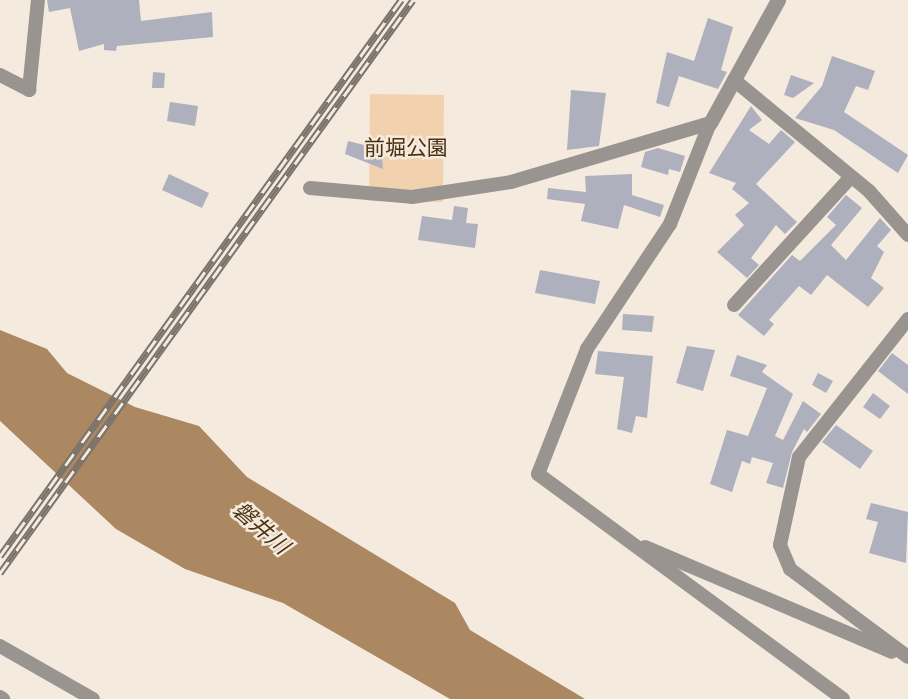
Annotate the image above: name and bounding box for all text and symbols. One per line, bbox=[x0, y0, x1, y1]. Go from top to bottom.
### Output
park label: 前堀公園 bbox=[364, 135, 448, 161]
water label: 磐井川 bbox=[227, 496, 295, 560]

